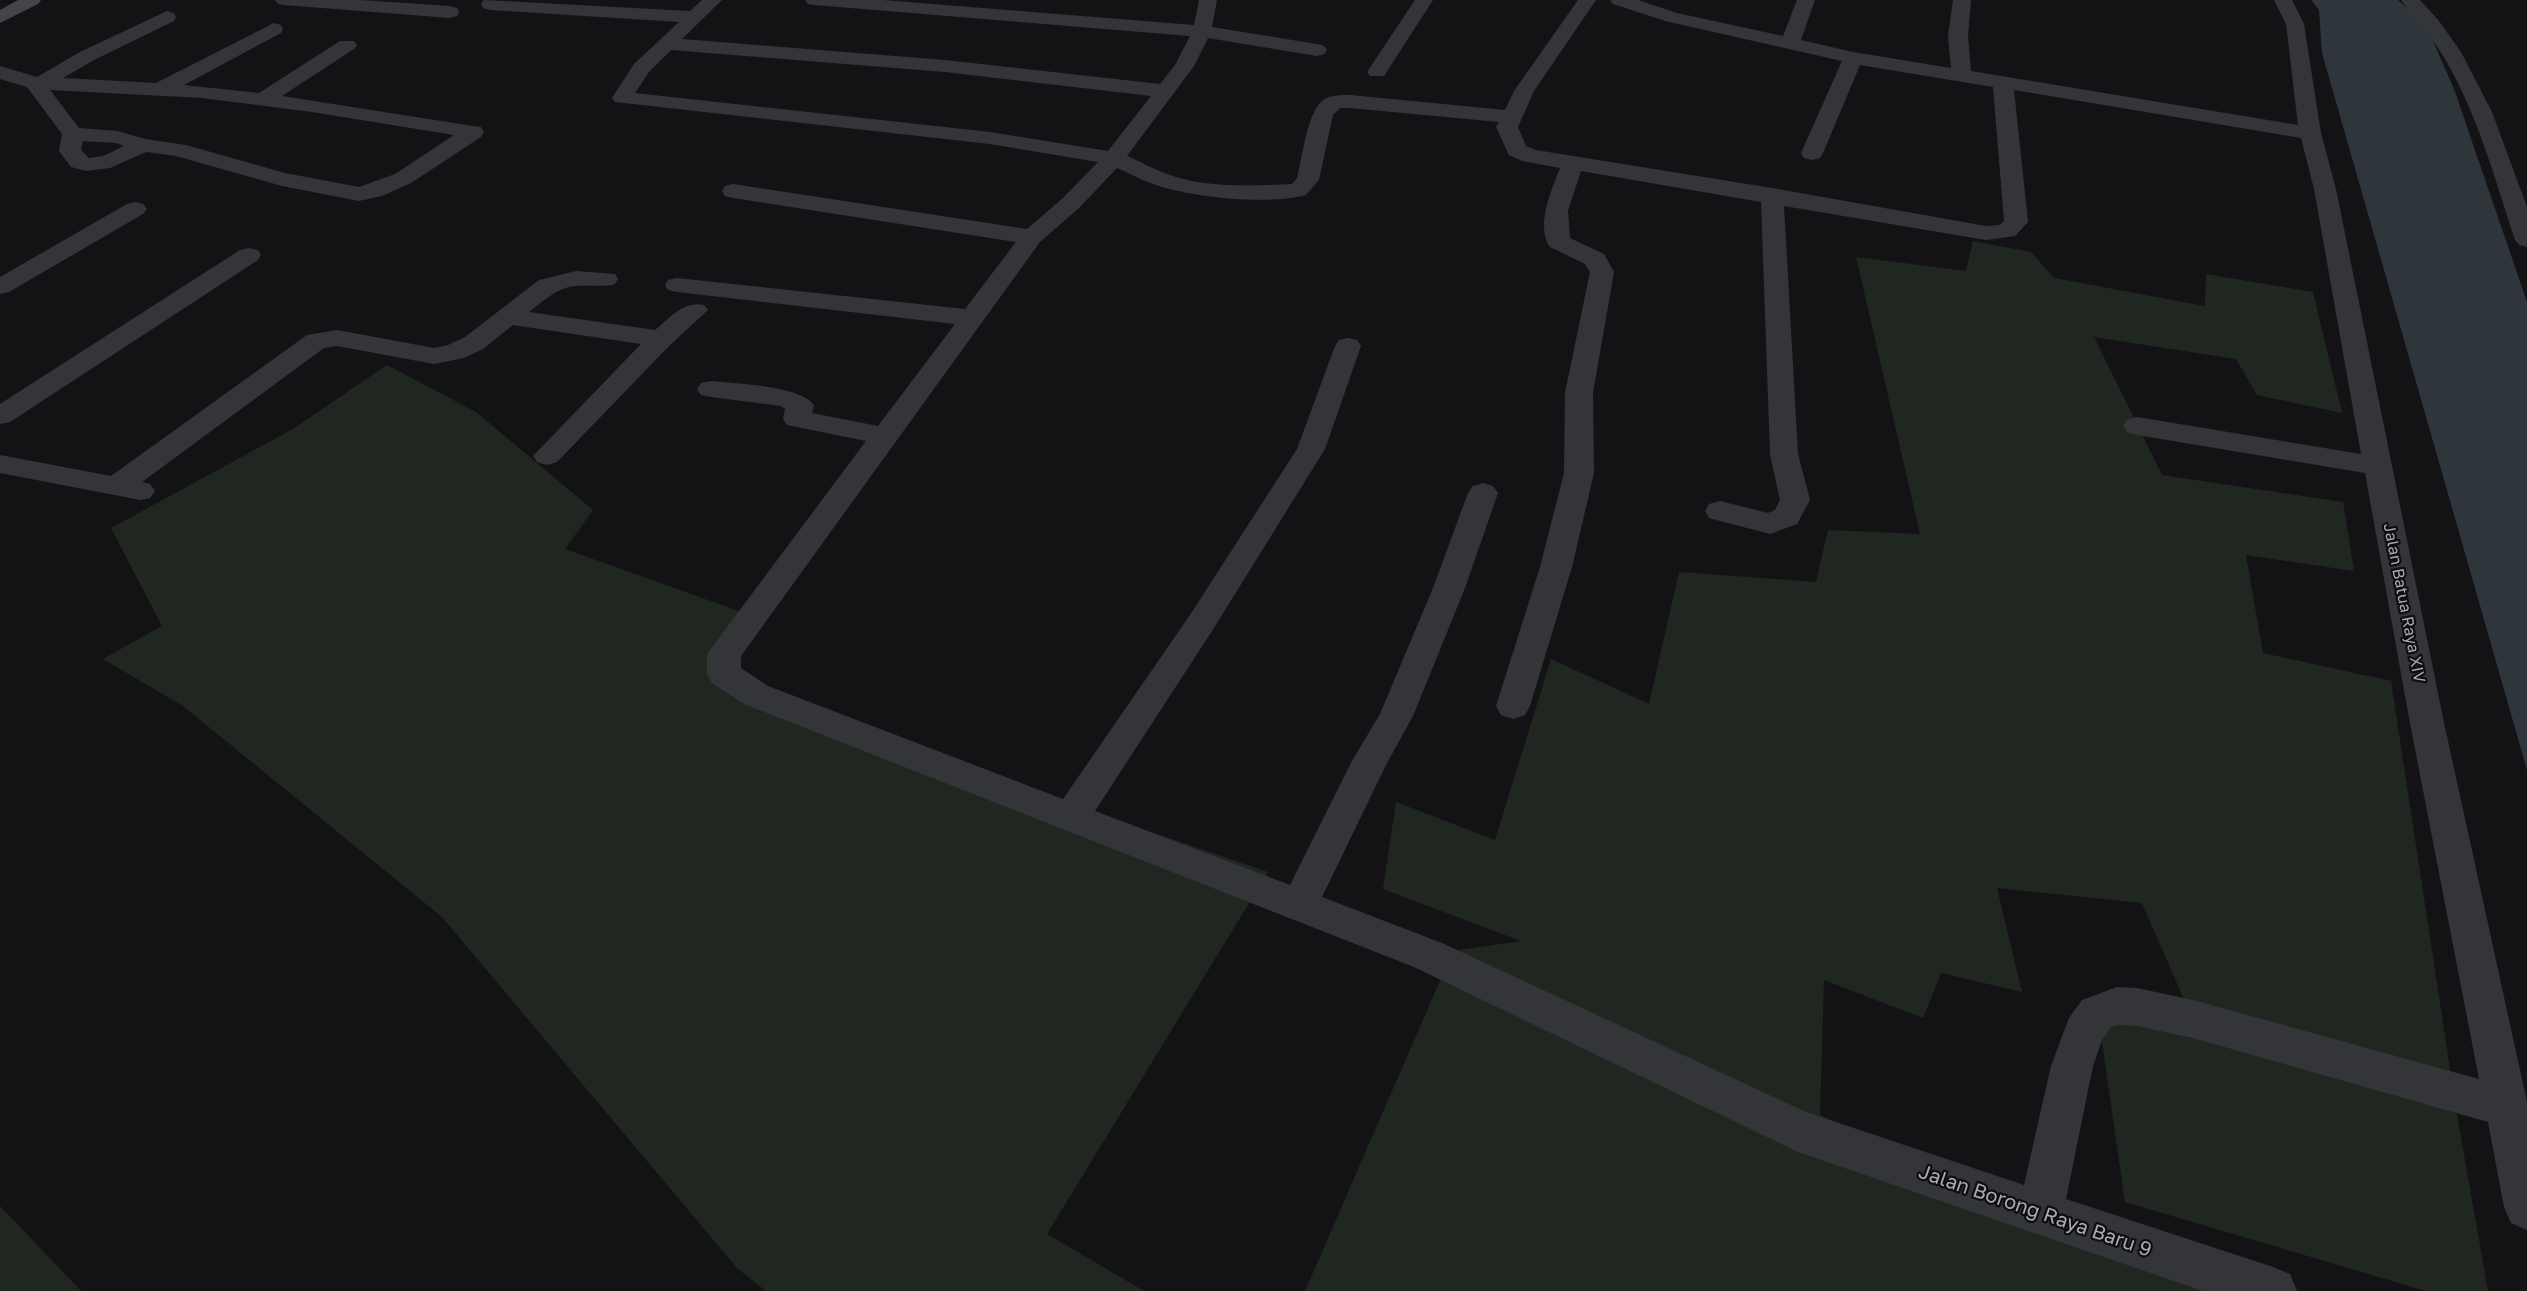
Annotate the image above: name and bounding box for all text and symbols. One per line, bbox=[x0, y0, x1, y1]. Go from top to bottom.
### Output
street label: Jalan Batua Raya XIV bbox=[2379, 522, 2429, 684]
street label: Jalan Borong Raya Baru 9 bbox=[1915, 1160, 2155, 1262]

